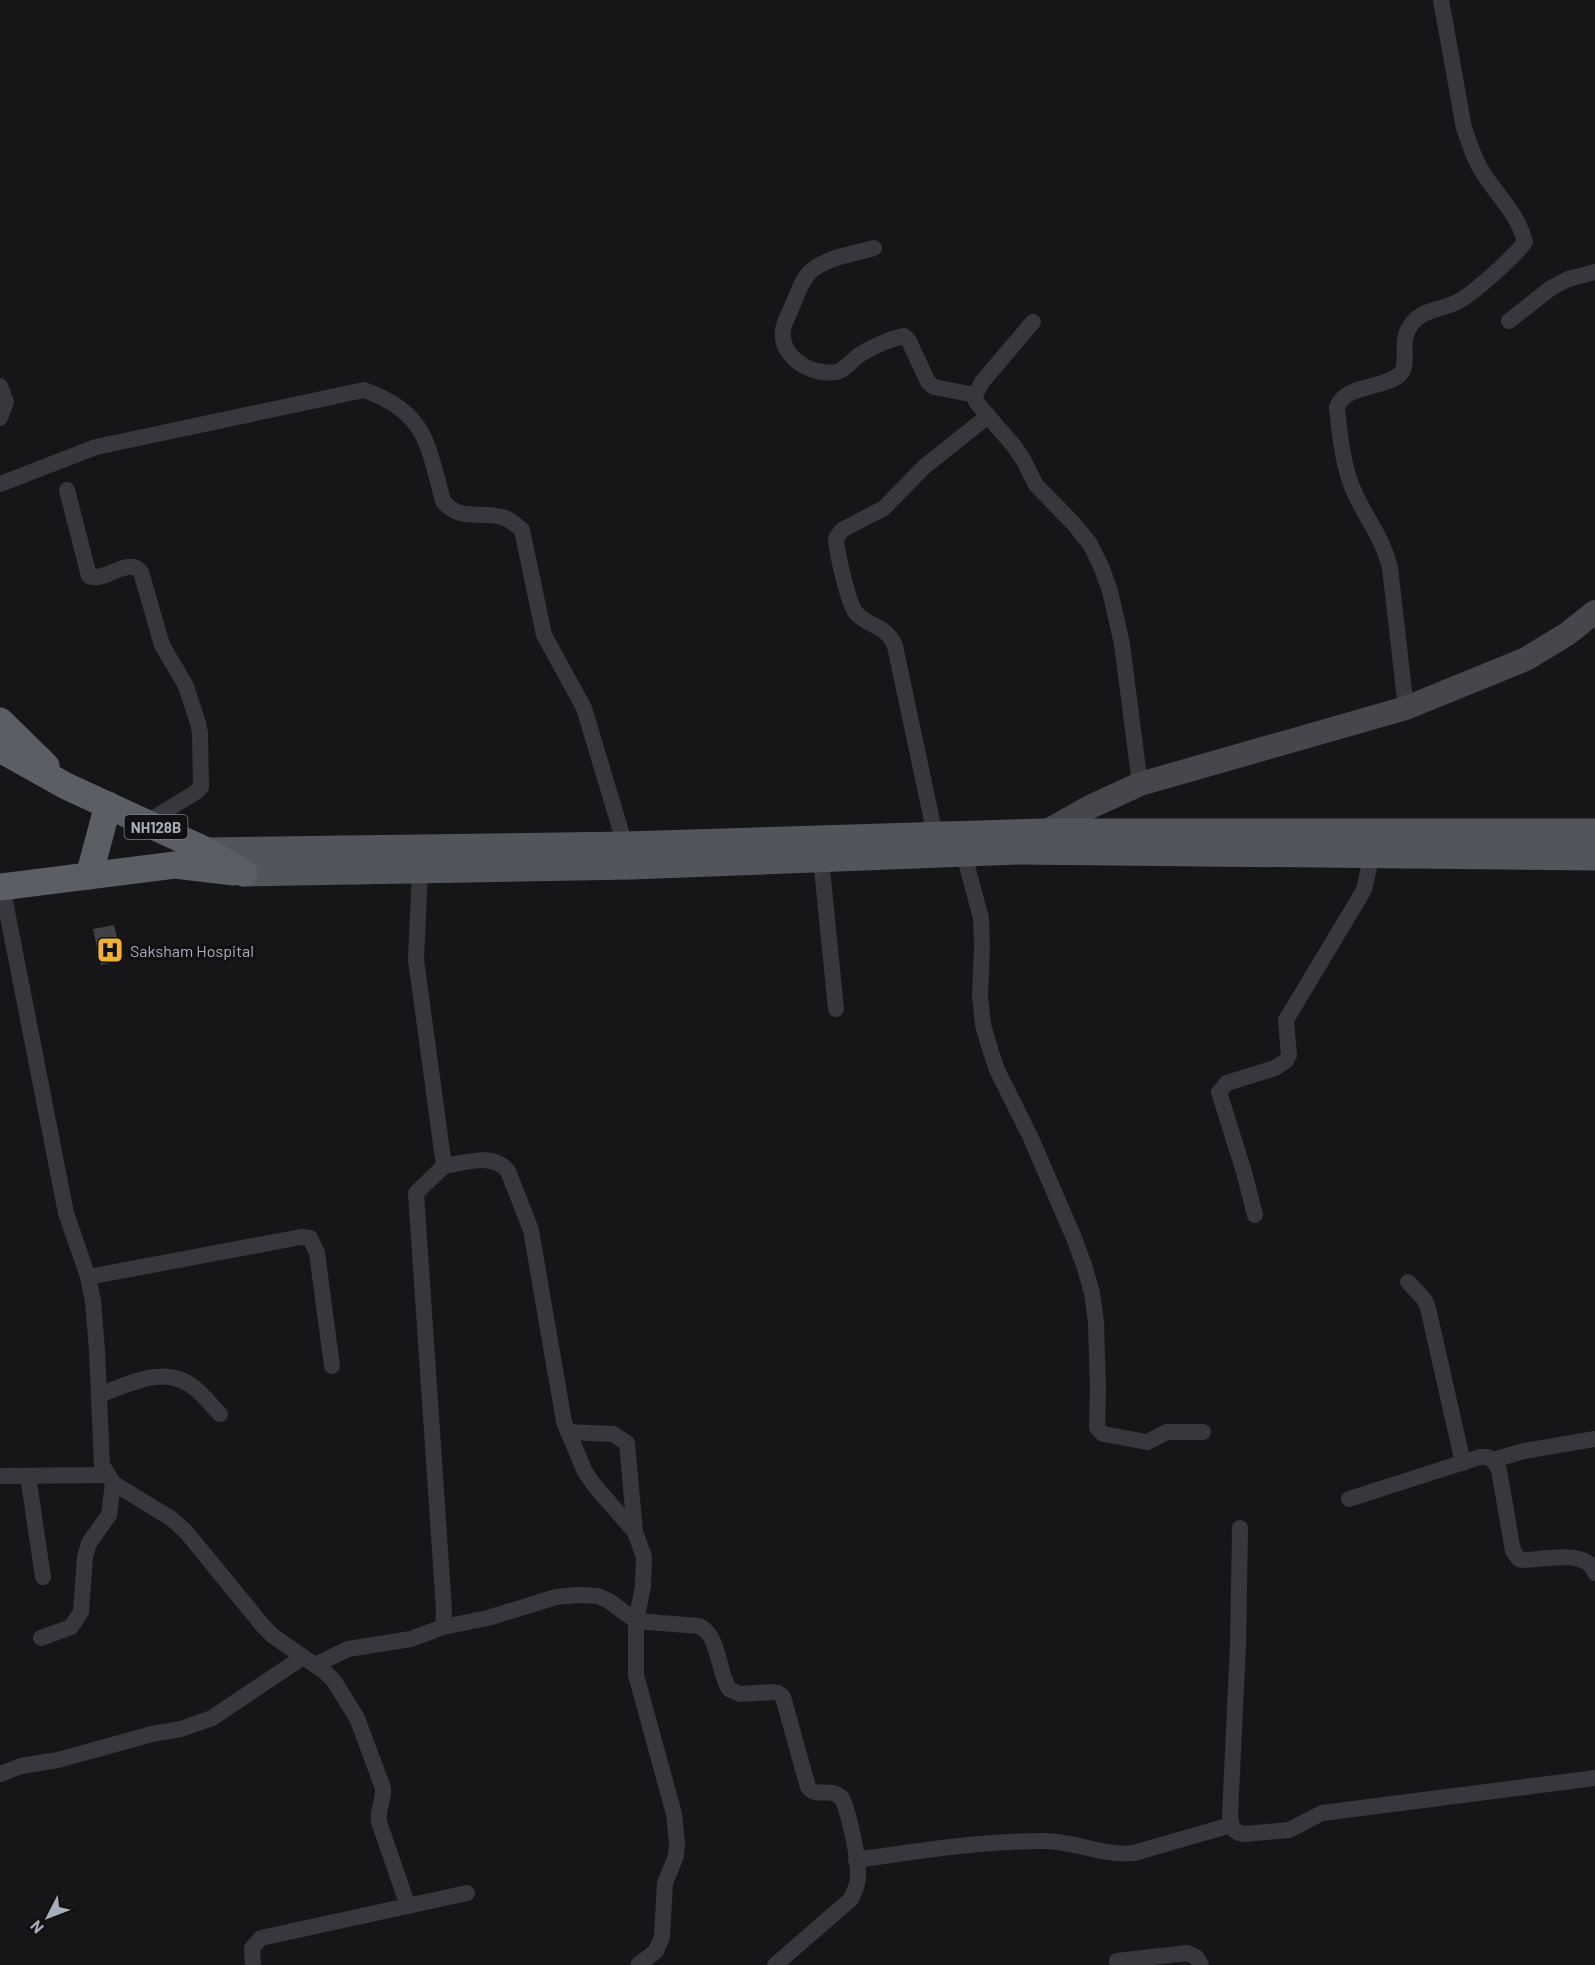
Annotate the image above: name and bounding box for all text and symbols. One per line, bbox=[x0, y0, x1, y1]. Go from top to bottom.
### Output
road number: NH128B bbox=[124, 815, 188, 839]
hospital icon: Saksham Hospital bbox=[95, 935, 125, 965]
place label: Saksham Hospital bbox=[130, 941, 254, 960]
north arrow bbox=[18, 1887, 78, 1947]
text: N bbox=[26, 1917, 47, 1938]

